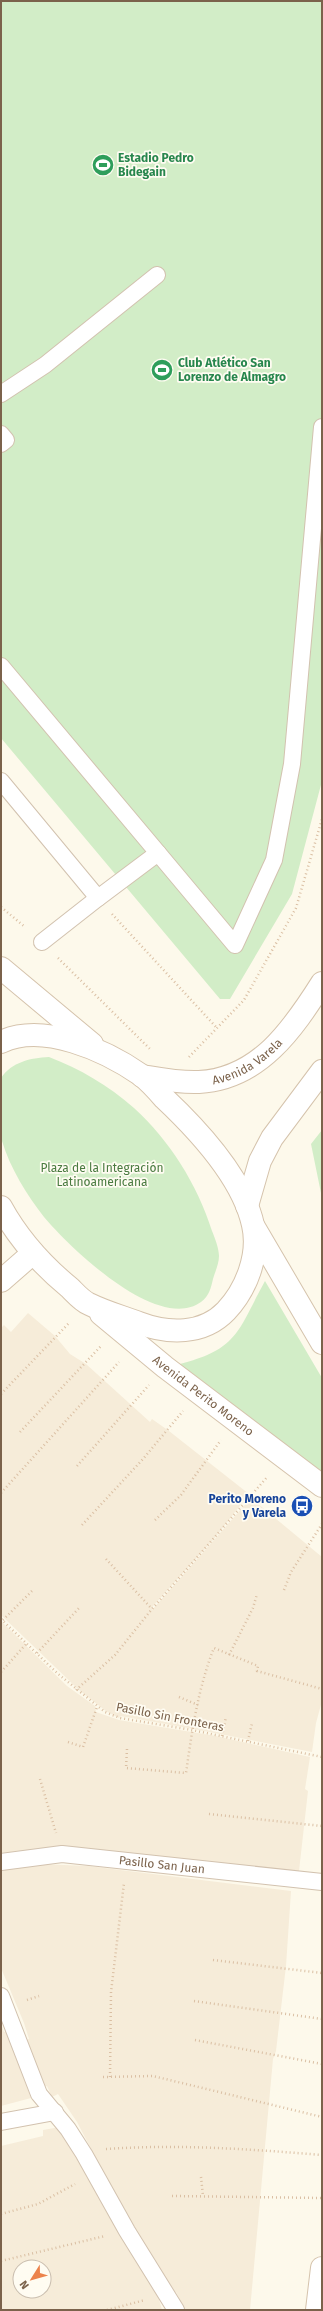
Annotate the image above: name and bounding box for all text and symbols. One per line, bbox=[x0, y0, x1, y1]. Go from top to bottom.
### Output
place label: Estadio Pedro Bidegain bbox=[118, 151, 194, 179]
sports icon: Estadio Pedro Bidegain bbox=[90, 152, 116, 178]
place label: Club Atlético San Lorenzo de Almagro bbox=[178, 356, 286, 384]
sports icon: Club Atlético San Lorenzo de Almagro bbox=[149, 357, 175, 383]
street label: Avenida Varela bbox=[211, 1036, 285, 1087]
park label: Plaza de la Integración Latinoamericana bbox=[40, 1161, 164, 1189]
street label: Avenida Perito Moreno bbox=[150, 1353, 257, 1439]
place label: Perito Moreno y Varela bbox=[209, 1492, 286, 1520]
bus stop icon: Perito Moreno y Varela bbox=[289, 1493, 315, 1519]
street label: Pasillo Sin Fronteras bbox=[115, 1700, 226, 1734]
street label: Pasillo San Juan bbox=[118, 1853, 206, 1876]
north arrow bbox=[12, 2259, 52, 2299]
text: N bbox=[17, 2278, 32, 2292]

